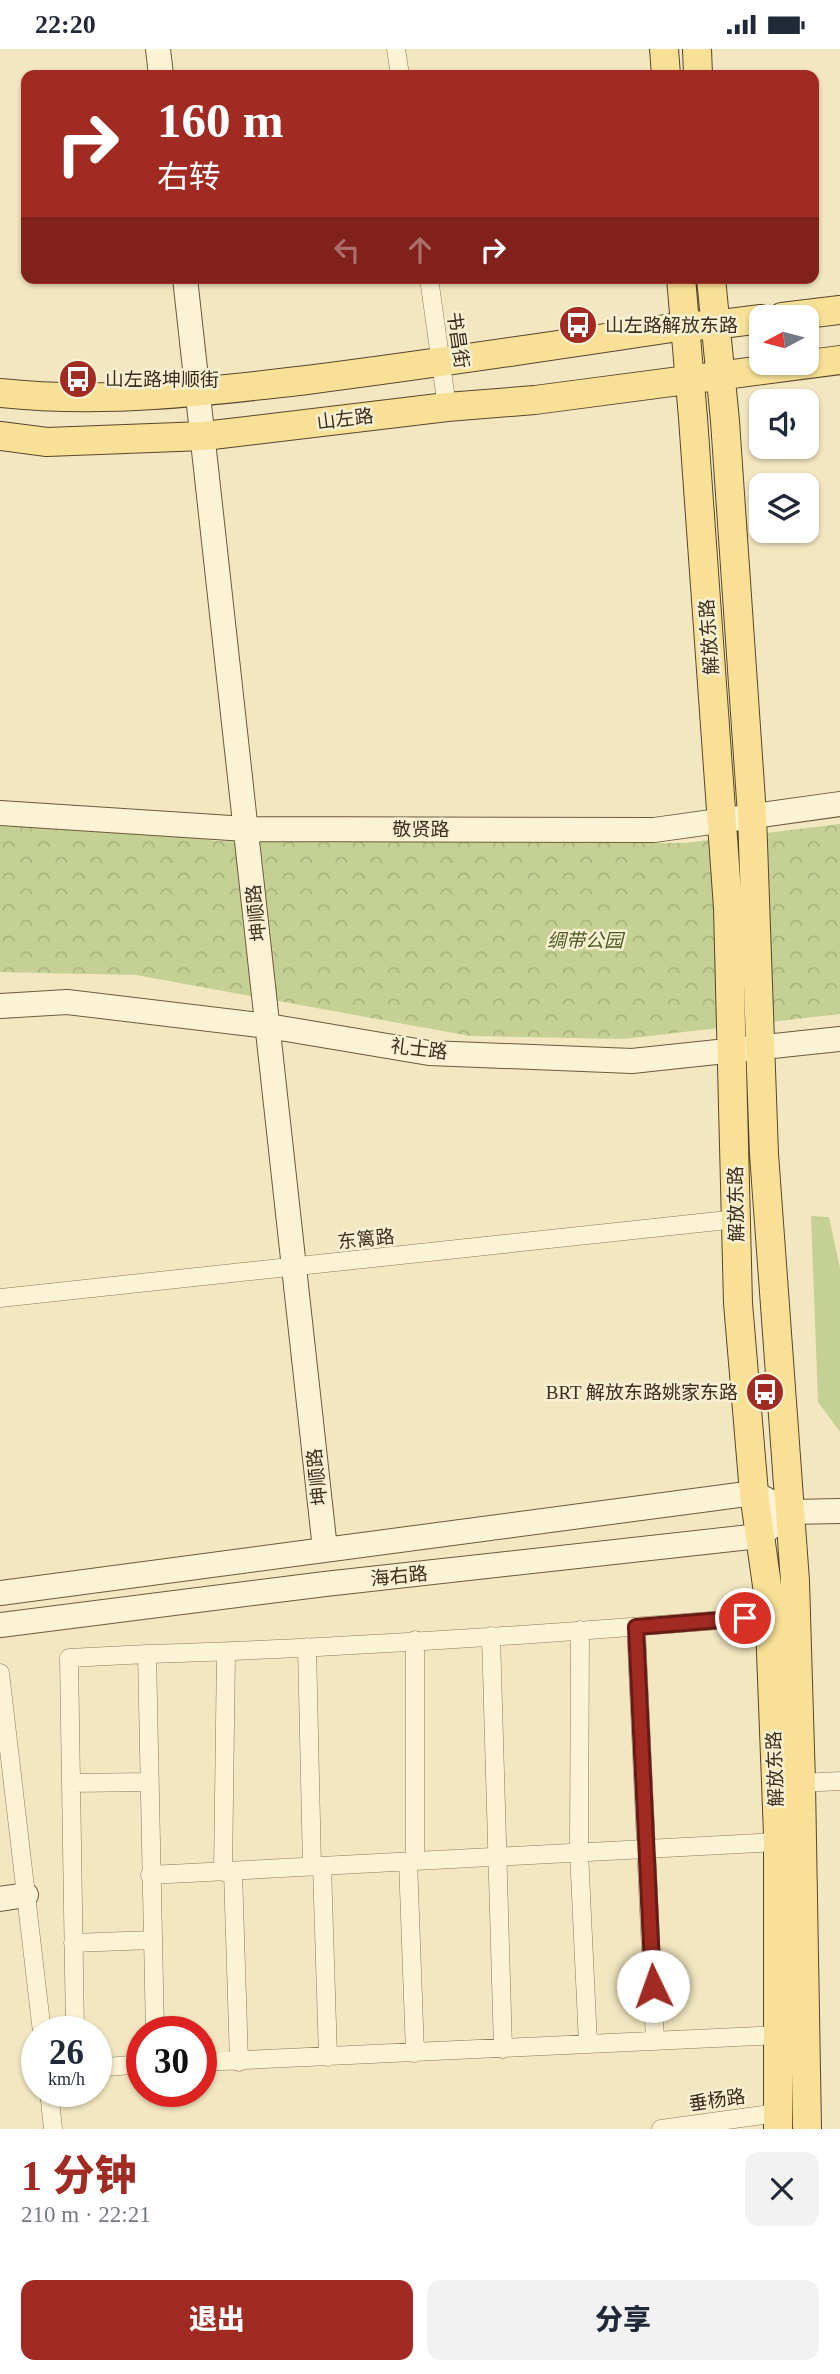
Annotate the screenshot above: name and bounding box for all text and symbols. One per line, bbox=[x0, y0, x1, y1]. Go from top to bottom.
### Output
text: 22:20 bbox=[35, 10, 96, 39]
text: 160 m bbox=[157, 93, 284, 148]
icon: right bbox=[42, 98, 133, 189]
text: 右转 bbox=[157, 159, 221, 195]
icon: left bbox=[328, 231, 366, 269]
icon: ahead bbox=[401, 231, 439, 269]
icon: right bbox=[474, 231, 512, 269]
bus stop icon: 山左路解放东路 bbox=[557, 304, 599, 346]
north arrow bbox=[749, 305, 819, 375]
map controls bbox=[749, 305, 819, 543]
street label: 书昌街 bbox=[444, 310, 472, 370]
place label: 山左路解放东路 bbox=[605, 315, 738, 336]
bus stop icon: 山左路坤顺街 bbox=[57, 358, 99, 400]
place label: 山左路坤顺街 bbox=[105, 369, 219, 390]
button: sound bbox=[749, 389, 819, 459]
street label: 山左路 bbox=[315, 405, 375, 433]
button: layers bbox=[749, 473, 819, 543]
street label: 解放东路 bbox=[696, 598, 722, 676]
street label: 敬贤路 bbox=[392, 819, 450, 840]
street label: 坤顺路 bbox=[243, 884, 269, 942]
park label: 绸带公园 bbox=[547, 930, 626, 951]
street label: 礼士路 bbox=[389, 1035, 449, 1063]
street label: 解放东路 bbox=[725, 1166, 747, 1242]
street label: 东篱路 bbox=[337, 1226, 395, 1252]
bus stop icon: BRT 解放东路姚家东路 bbox=[744, 1371, 786, 1413]
place label: BRT 解放东路姚家东路 bbox=[546, 1382, 738, 1403]
street label: 坤顺路 bbox=[304, 1448, 330, 1506]
street label: 海右路 bbox=[370, 1563, 428, 1589]
pin bbox=[715, 1588, 775, 1648]
icon: arrive bbox=[726, 1599, 764, 1637]
street label: 解放东路 bbox=[763, 1731, 787, 1807]
position arrow bbox=[616, 1949, 690, 2023]
speed limit sign: 30 bbox=[126, 2016, 217, 2107]
text: 26 bbox=[49, 2033, 84, 2072]
text: km/h bbox=[48, 2069, 85, 2089]
street label: 垂杨路 bbox=[687, 2086, 747, 2114]
button: close bbox=[745, 2152, 819, 2226]
text: 1 分钟 bbox=[21, 2153, 137, 2199]
text: 210 m · 22:21 bbox=[21, 2202, 151, 2227]
button: 退出 bbox=[21, 2280, 413, 2360]
button: 分享 bbox=[427, 2280, 819, 2360]

